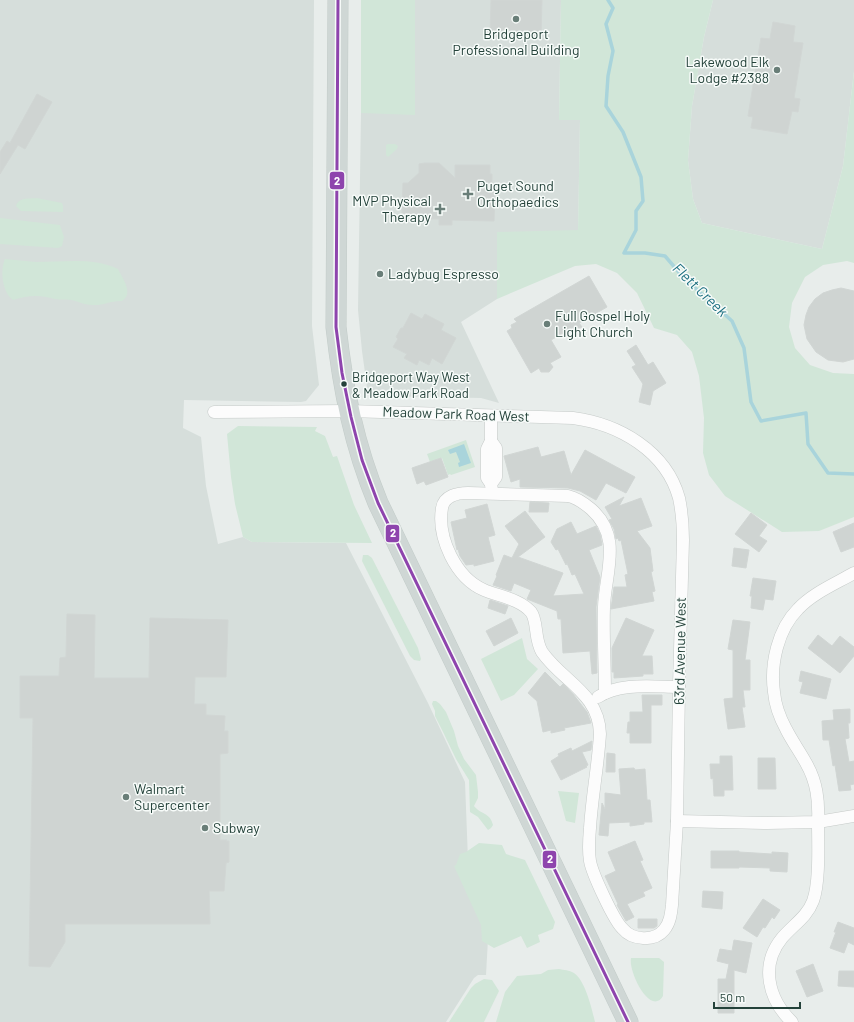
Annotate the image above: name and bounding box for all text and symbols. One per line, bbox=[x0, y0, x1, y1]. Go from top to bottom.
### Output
marker: Bridgeport Professional Building bbox=[511, 14, 521, 24]
place label: Bridgeport Professional Building bbox=[453, 25, 579, 58]
place label: Lakewood Elk Lodge #2388 bbox=[686, 53, 769, 86]
marker: Lakewood Elk Lodge #2388 bbox=[772, 65, 782, 75]
line badge: 2 bbox=[329, 171, 345, 190]
text: 2 bbox=[334, 174, 340, 187]
place label: Puget Sound Orthopaedics bbox=[477, 177, 559, 210]
marker: Puget Sound Orthopaedics bbox=[462, 188, 474, 200]
place label: MVP Physical Therapy bbox=[352, 192, 432, 225]
marker: MVP Physical Therapy bbox=[434, 203, 446, 215]
water label: Flett Creek bbox=[669, 259, 732, 320]
place label: Ladybug Espresso bbox=[388, 265, 499, 282]
marker: Ladybug Espresso bbox=[375, 269, 385, 279]
place label: Full Gospel Holy Light Church bbox=[555, 307, 651, 340]
marker: Full Gospel Holy Light Church bbox=[542, 319, 552, 329]
place label: Bridgeport Way West & Meadow Park Road bbox=[352, 369, 470, 401]
marker: Bridgeport Way West & Meadow Park Road bbox=[339, 379, 349, 389]
street label: Meadow Park Road West bbox=[382, 402, 530, 425]
line badge: 2 bbox=[385, 524, 400, 543]
text: 2 bbox=[390, 526, 396, 539]
street label: 63rd Avenue West bbox=[670, 597, 689, 705]
place label: Walmart Supercenter bbox=[134, 780, 210, 813]
marker: Walmart Supercenter bbox=[121, 792, 131, 802]
place label: Subway bbox=[213, 819, 260, 836]
marker: Subway bbox=[200, 823, 210, 833]
line badge: 2 bbox=[542, 850, 557, 869]
text: 2 bbox=[547, 852, 553, 865]
scale bar bbox=[714, 984, 800, 1010]
text: 50 m bbox=[720, 990, 745, 1004]

